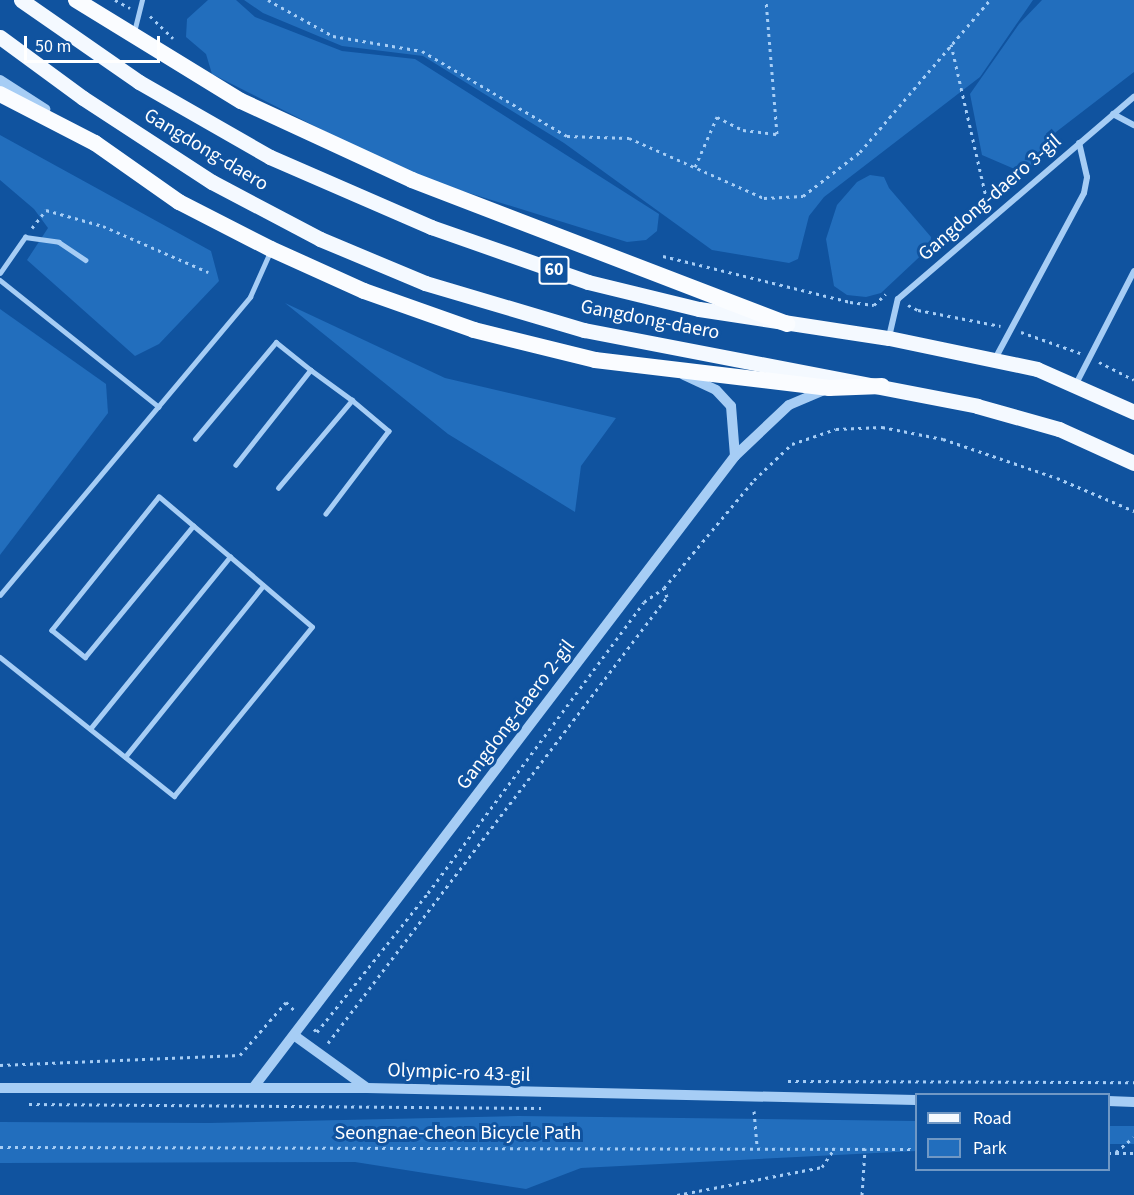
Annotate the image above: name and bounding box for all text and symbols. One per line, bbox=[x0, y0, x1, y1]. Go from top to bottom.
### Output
scale bar bbox=[27, 24, 164, 62]
text: 50 m bbox=[35, 34, 71, 59]
street label: Gangdong-daero bbox=[139, 103, 273, 197]
street label: Gangdong-daero 3-gil bbox=[914, 129, 1066, 267]
road number: 60 bbox=[538, 255, 570, 285]
street label: Gangdong-daero bbox=[578, 295, 722, 345]
street label: Gangdong-daero 2-gil bbox=[452, 635, 580, 795]
street label: Olympic-ro 43-gil bbox=[387, 1059, 531, 1087]
legend bbox=[915, 1093, 1110, 1171]
text: Road bbox=[973, 1106, 1012, 1131]
street label: Seongnae-cheon Bicycle Path bbox=[335, 1121, 581, 1145]
text: Park bbox=[973, 1136, 1007, 1161]

